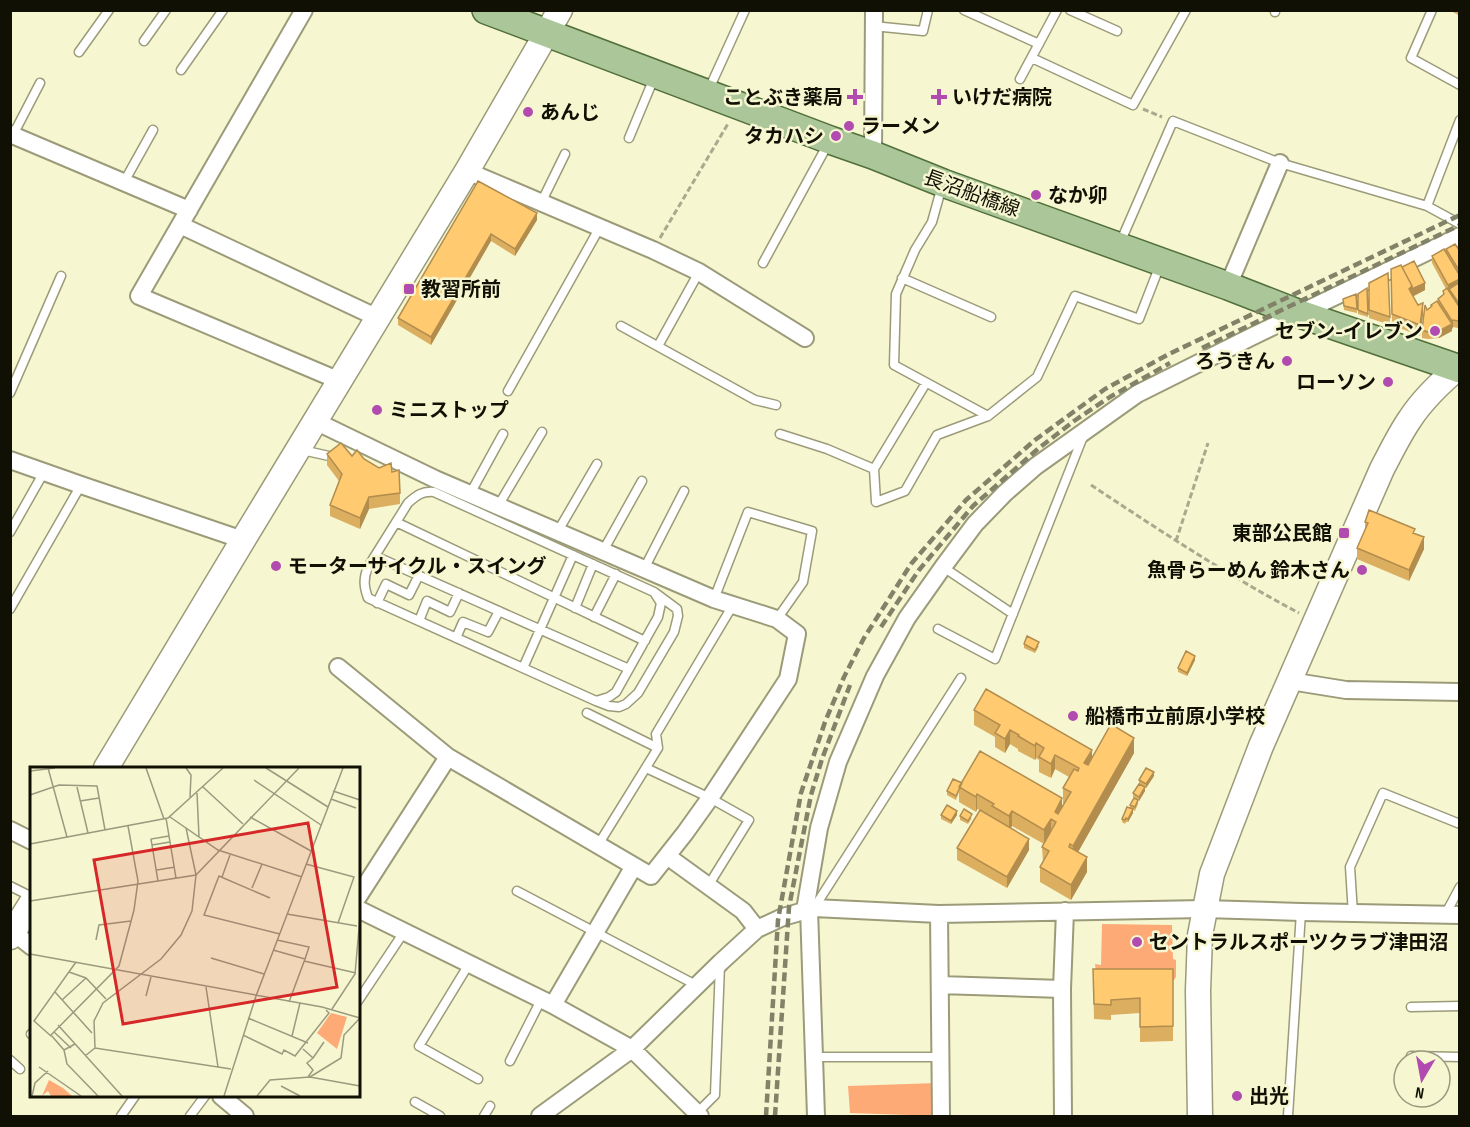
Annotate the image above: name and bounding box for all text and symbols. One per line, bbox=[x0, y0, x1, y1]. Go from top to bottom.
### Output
place label: ことぶき薬局 bbox=[723, 86, 843, 110]
place label: いけだ病院 bbox=[952, 86, 1052, 110]
marker: いけだ病院 bbox=[930, 88, 948, 106]
marker: ことぶき薬局 bbox=[848, 90, 862, 104]
place label: あんじ bbox=[540, 101, 600, 125]
marker: あんじ bbox=[521, 105, 535, 119]
place label: ラーメン bbox=[861, 115, 940, 139]
marker: ラーメン bbox=[842, 119, 856, 133]
place label: タカハシ bbox=[744, 125, 824, 149]
marker: タカハシ bbox=[829, 129, 843, 143]
street label: 長沼船橋線 bbox=[921, 166, 1023, 222]
place label: なか卯 bbox=[1048, 184, 1108, 208]
marker: なか卯 bbox=[1029, 188, 1043, 202]
place label: 教習所前 bbox=[421, 278, 501, 302]
marker: 教習所前 bbox=[402, 282, 416, 296]
place label: セブン-イレブン bbox=[1275, 320, 1423, 344]
marker: セブン-イレブン bbox=[1428, 324, 1442, 338]
place label: ろうきん bbox=[1195, 350, 1275, 374]
marker: ろうきん bbox=[1280, 354, 1294, 368]
place label: ローソン bbox=[1296, 371, 1376, 395]
marker: ローソン bbox=[1381, 375, 1395, 389]
place label: ミニストップ bbox=[389, 399, 509, 423]
marker: ミニストップ bbox=[370, 403, 384, 417]
place label: 東部公民館 bbox=[1232, 522, 1332, 546]
marker: 東部公民館 bbox=[1337, 526, 1351, 540]
place label: モーターサイクル・スイング bbox=[288, 555, 547, 579]
marker: モーターサイクル・スイング bbox=[269, 559, 283, 573]
place label: 魚骨らーめん 鈴木さん bbox=[1147, 559, 1350, 583]
marker: 魚骨らーめん 鈴木さん bbox=[1355, 563, 1369, 577]
place label: 船橋市立前原小学校 bbox=[1085, 705, 1265, 729]
marker: 船橋市立前原小学校 bbox=[1066, 709, 1080, 723]
inset map bbox=[30, 767, 360, 1097]
place label: セントラルスポーツクラブ津田沼 bbox=[1149, 931, 1449, 955]
marker: セントラルスポーツクラブ津田沼 bbox=[1130, 935, 1144, 949]
north arrow bbox=[1392, 1049, 1452, 1109]
text: N bbox=[1414, 1082, 1426, 1102]
place label: 出光 bbox=[1249, 1085, 1289, 1109]
marker: 出光 bbox=[1230, 1089, 1244, 1103]

